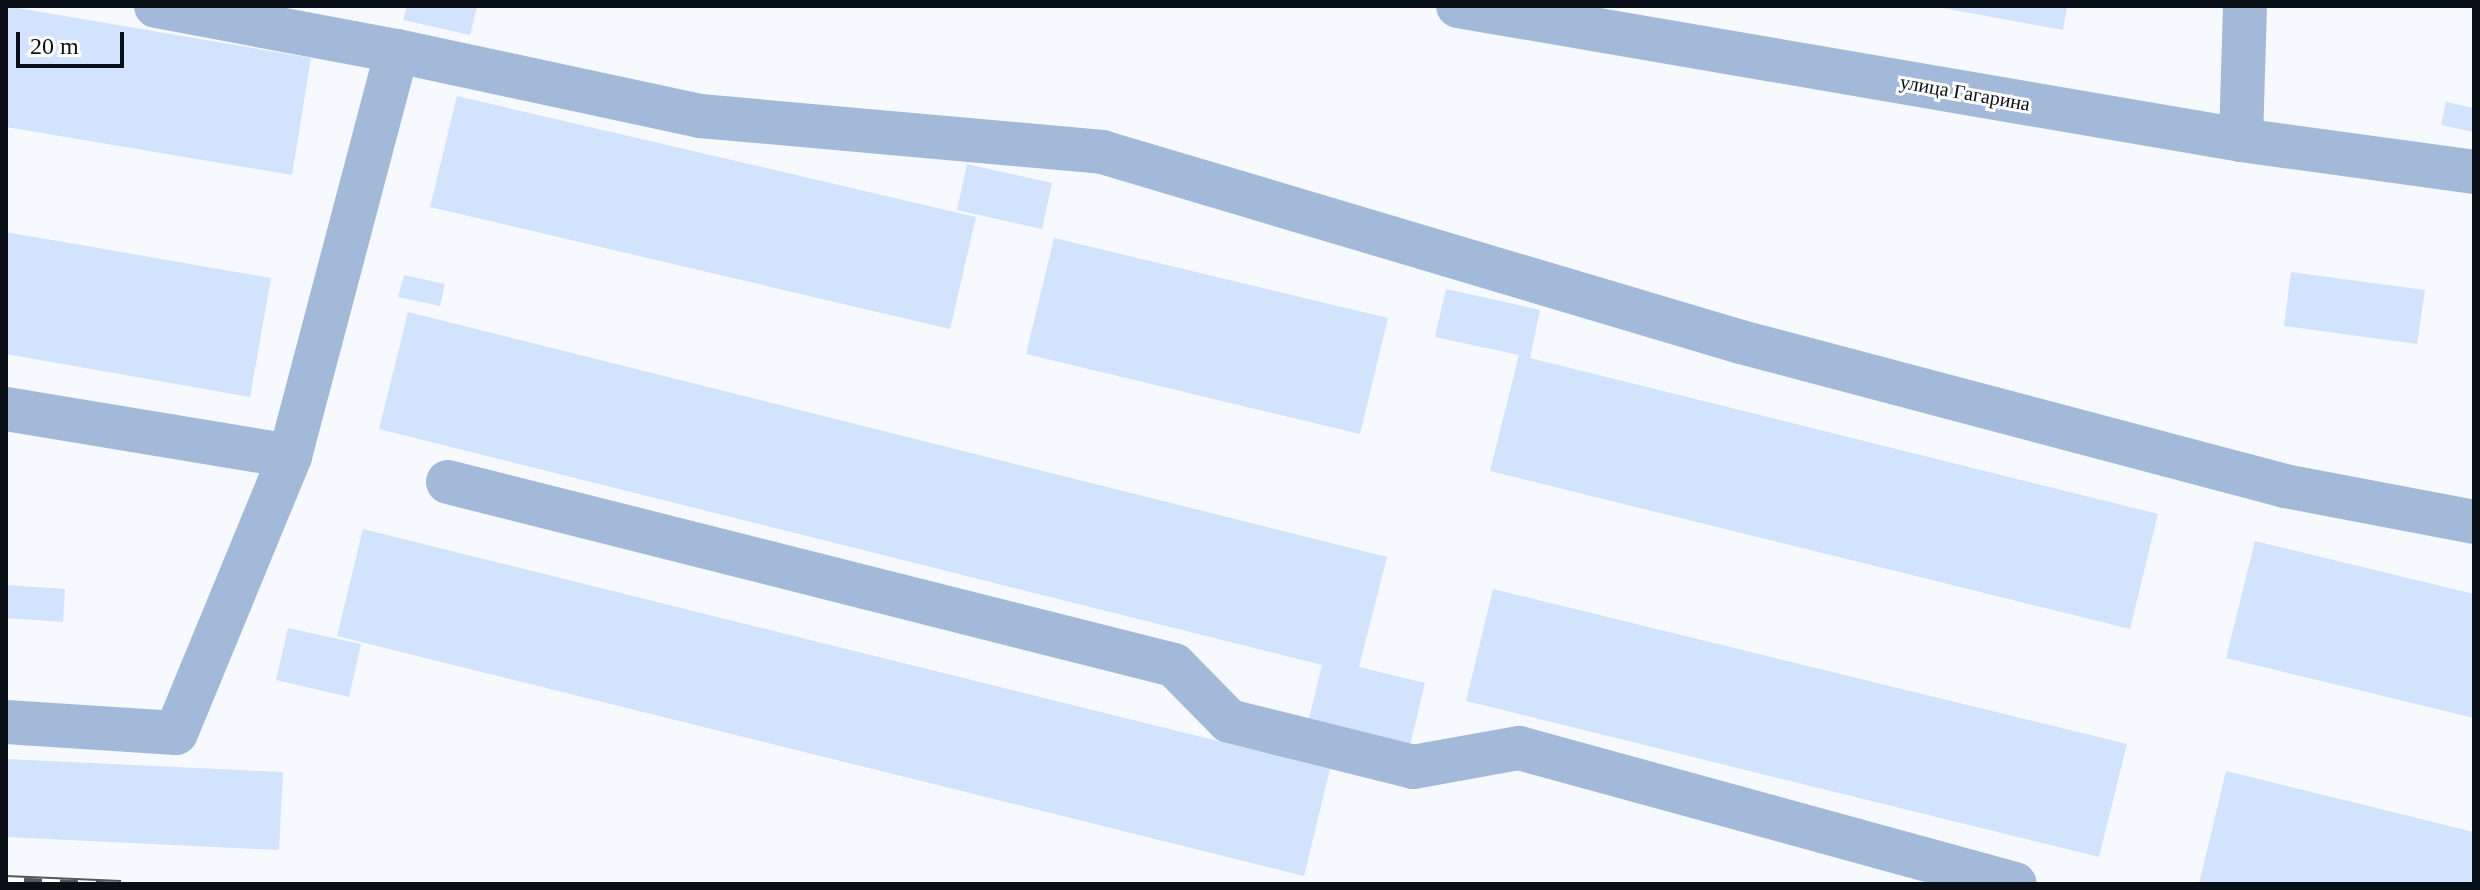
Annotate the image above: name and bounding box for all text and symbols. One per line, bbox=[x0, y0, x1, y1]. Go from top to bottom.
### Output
scale bar bbox=[20, 16, 128, 66]
text: 20 m bbox=[30, 33, 79, 59]
street label: улица Гагарина bbox=[1898, 70, 2032, 116]

